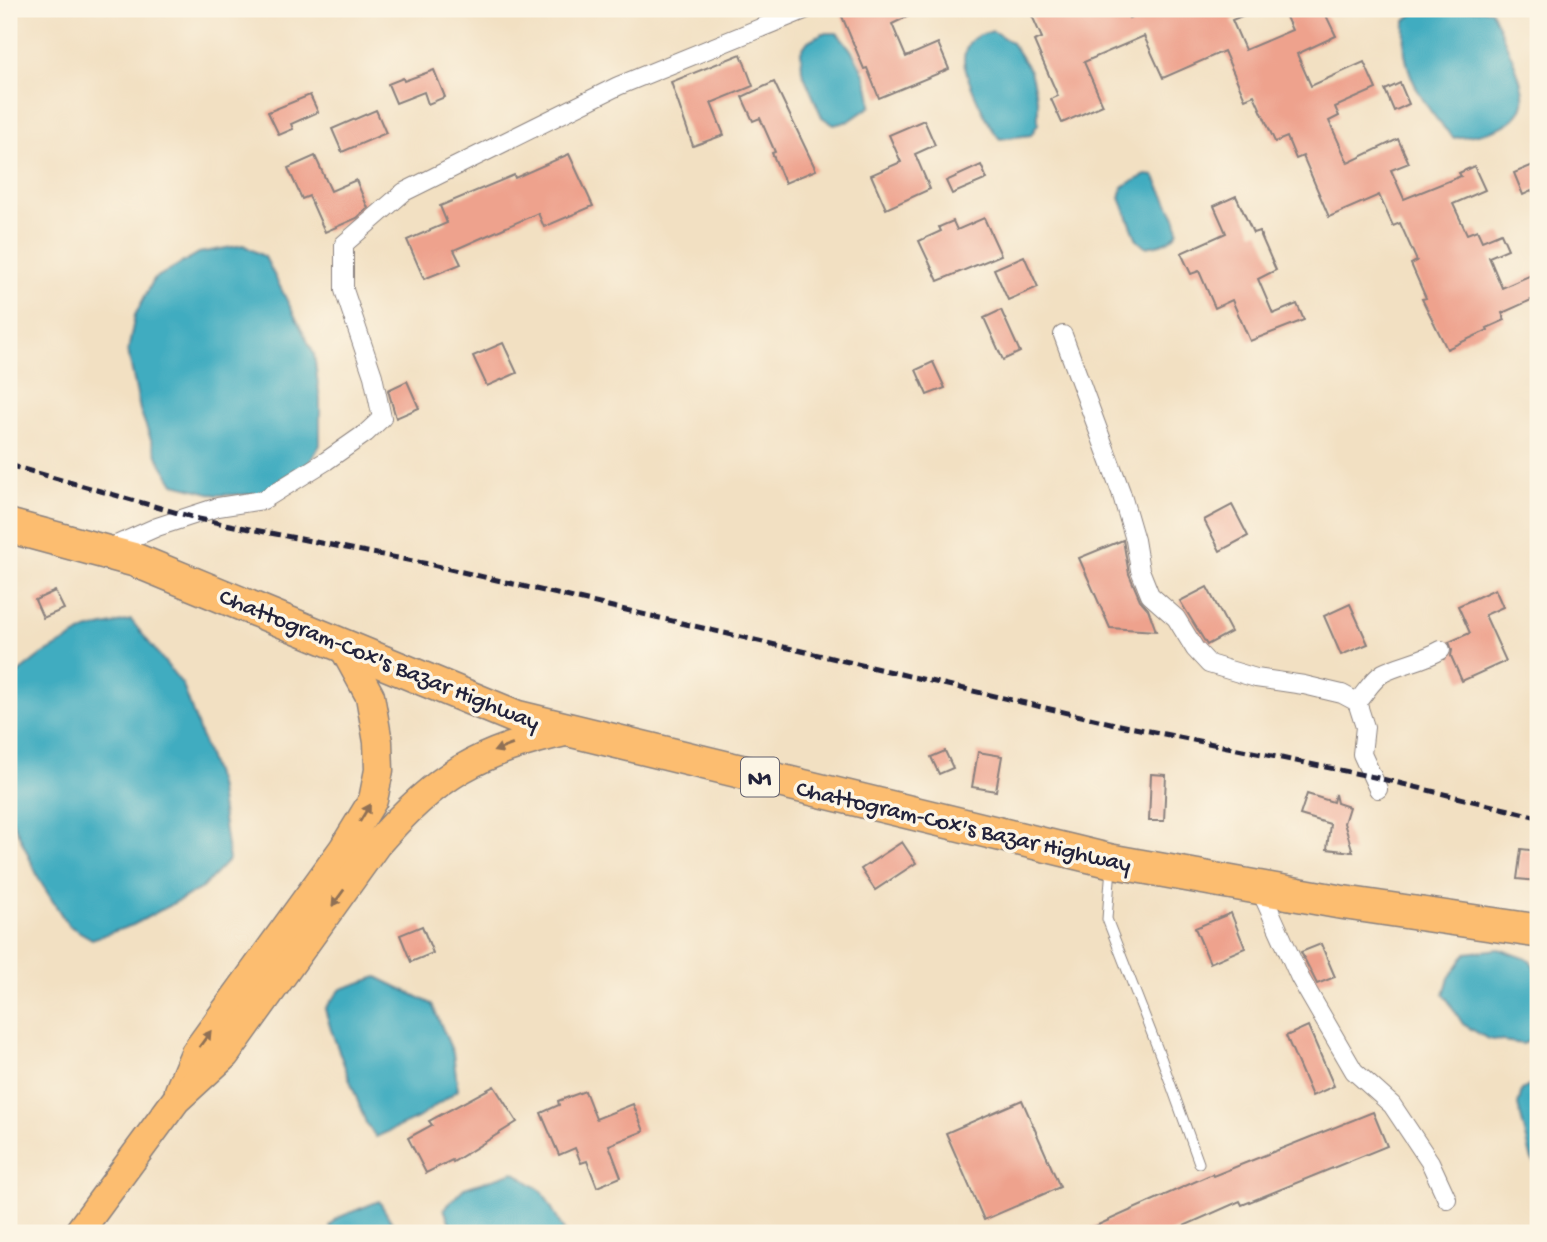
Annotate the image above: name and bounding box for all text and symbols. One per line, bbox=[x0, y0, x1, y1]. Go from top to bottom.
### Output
street label: Chattogram-Cox's Bazar Highway bbox=[214, 584, 543, 739]
one-way arrow bbox=[493, 743, 514, 754]
road number: N1 bbox=[741, 758, 779, 796]
street label: Chattogram-Cox's Bazar Highway bbox=[793, 776, 1134, 881]
one-way arrow bbox=[358, 804, 371, 823]
one-way arrow bbox=[331, 889, 345, 907]
one-way arrow bbox=[198, 1030, 212, 1048]

